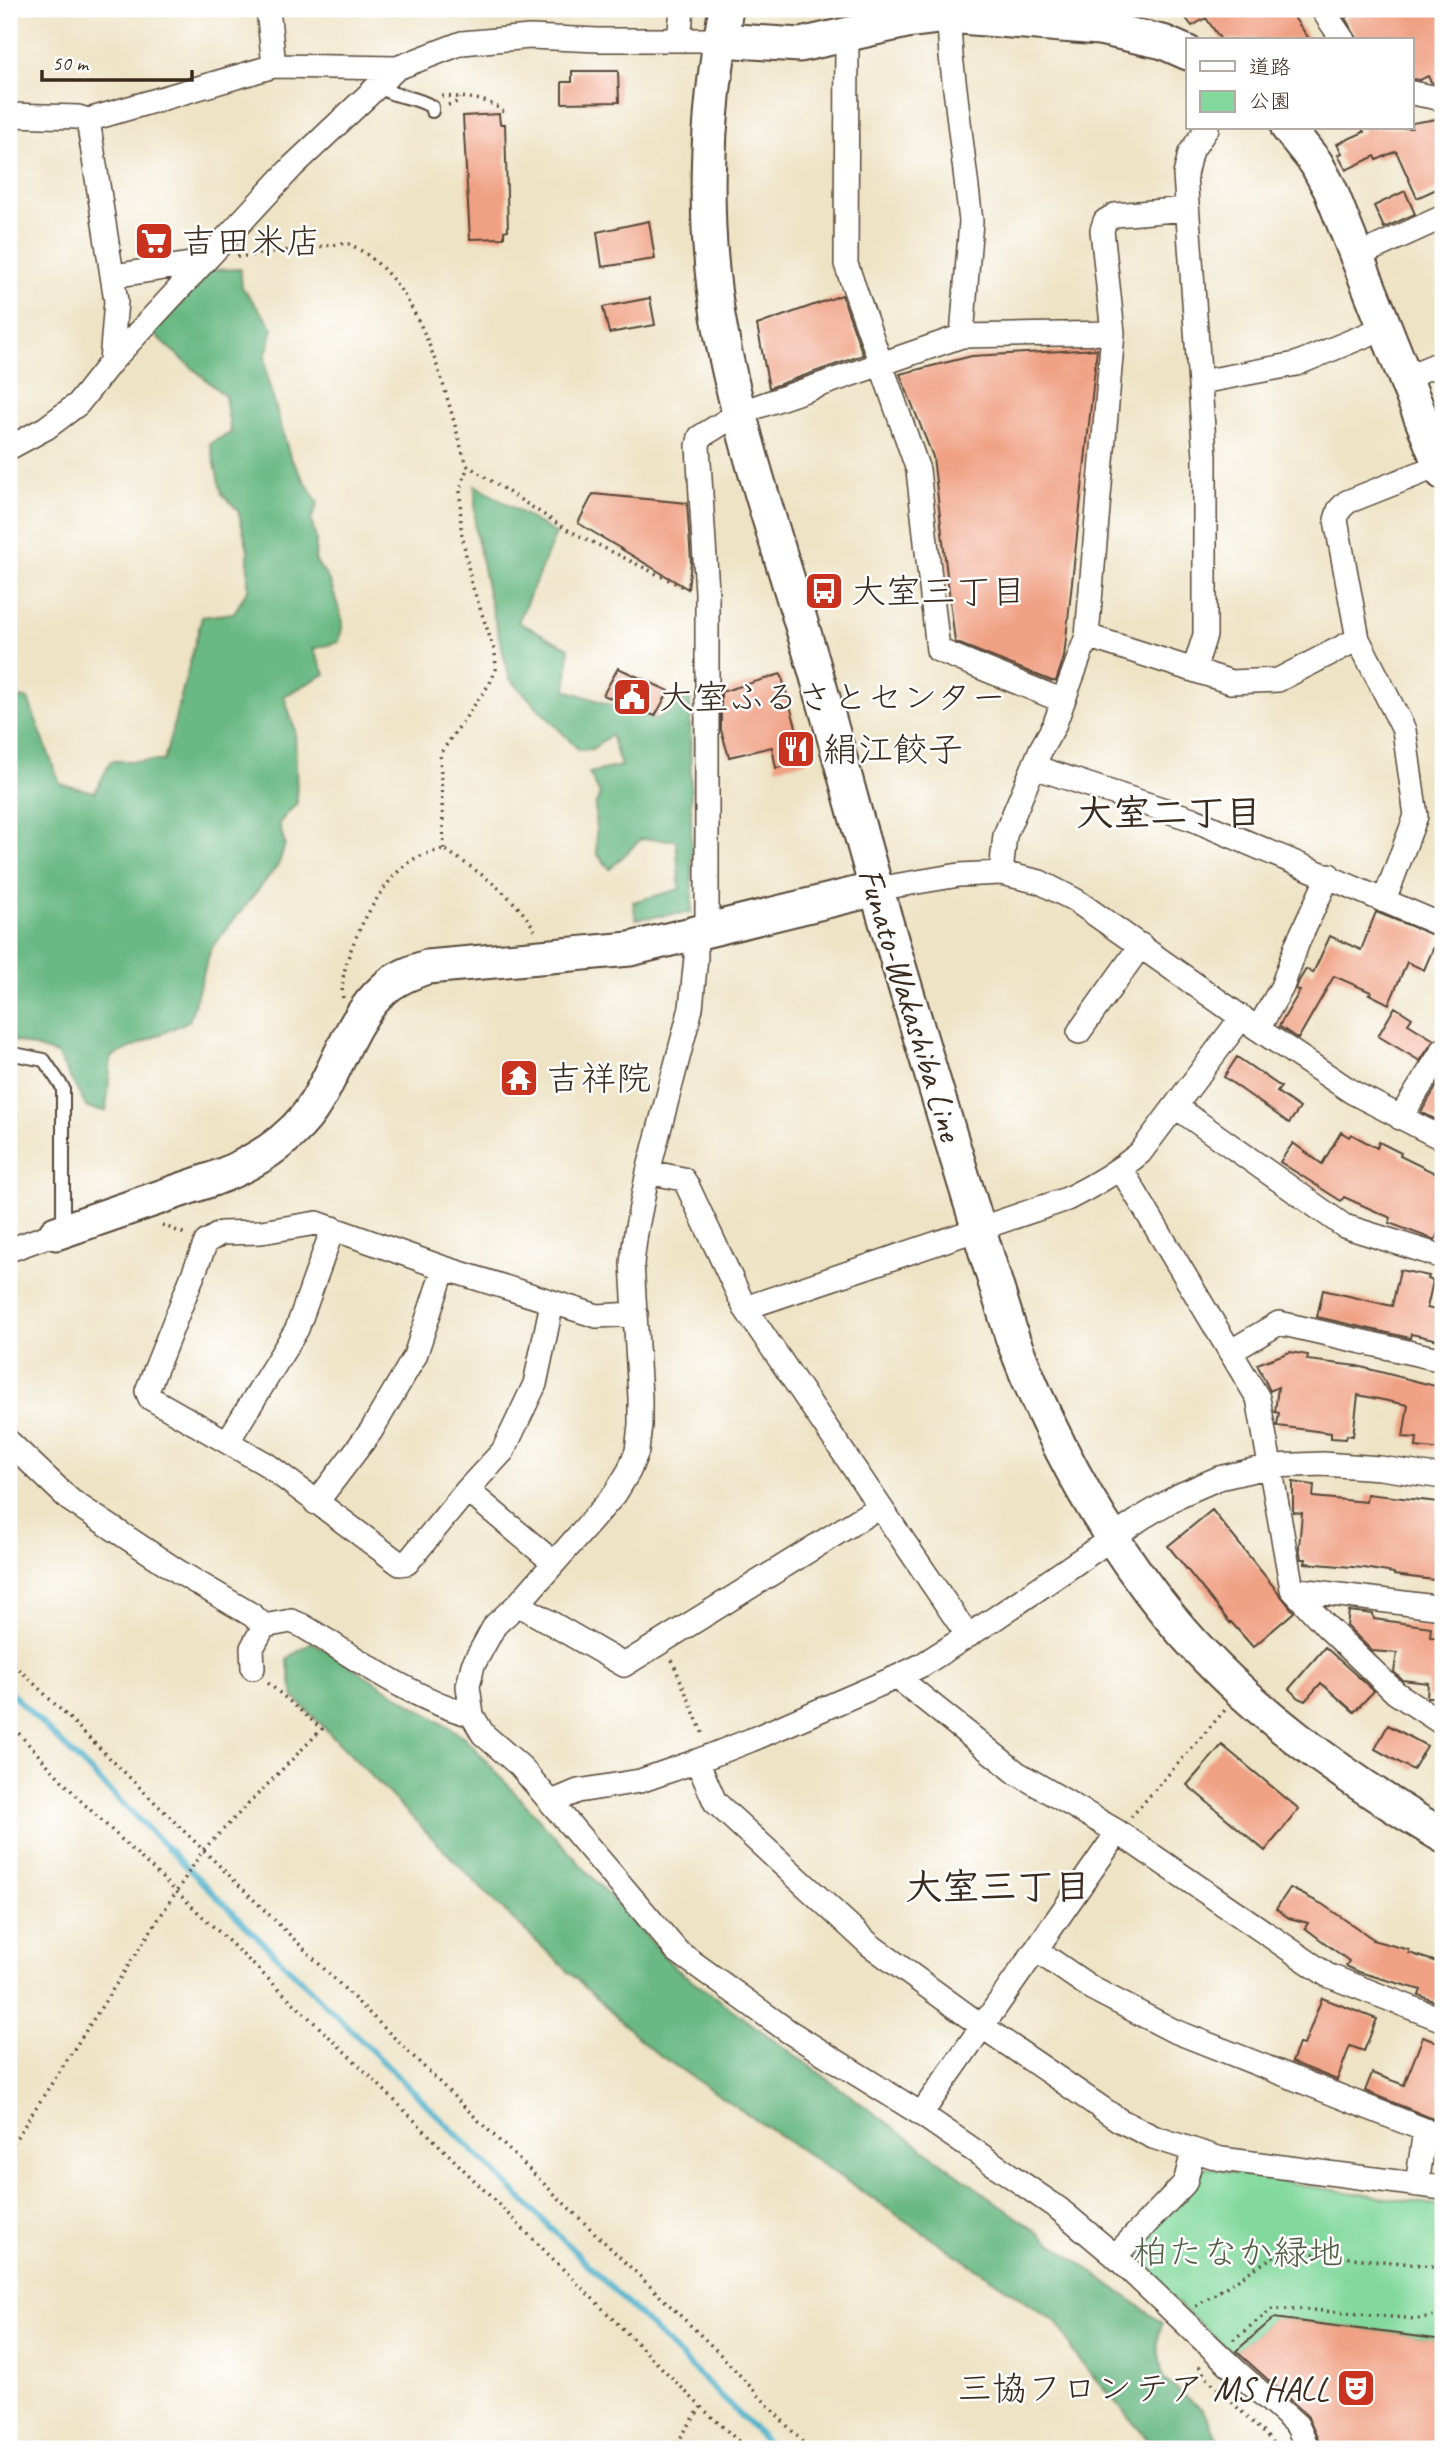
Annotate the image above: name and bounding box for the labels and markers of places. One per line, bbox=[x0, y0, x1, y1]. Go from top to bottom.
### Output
place label: 吉田米店 bbox=[181, 219, 321, 264]
supermarket icon: 吉田米店 bbox=[133, 220, 175, 262]
place label: 大室三丁目 bbox=[851, 569, 1026, 614]
bus stop icon: 大室三丁目 bbox=[803, 570, 845, 612]
place label: 大室ふるさとセンター bbox=[659, 675, 1006, 720]
public building icon: 大室ふるさとセンター bbox=[611, 676, 653, 718]
place label: 絹江餃子 bbox=[823, 727, 963, 772]
restaurant icon: 絹江餃子 bbox=[775, 728, 817, 770]
place label: 吉祥院 bbox=[546, 1056, 651, 1101]
temple icon: 吉祥院 bbox=[498, 1057, 540, 1099]
place label: 三協フロンテア MS HALL bbox=[957, 2366, 1329, 2411]
theatre icon: 三協フロンテア MS HALL bbox=[1335, 2367, 1377, 2409]

